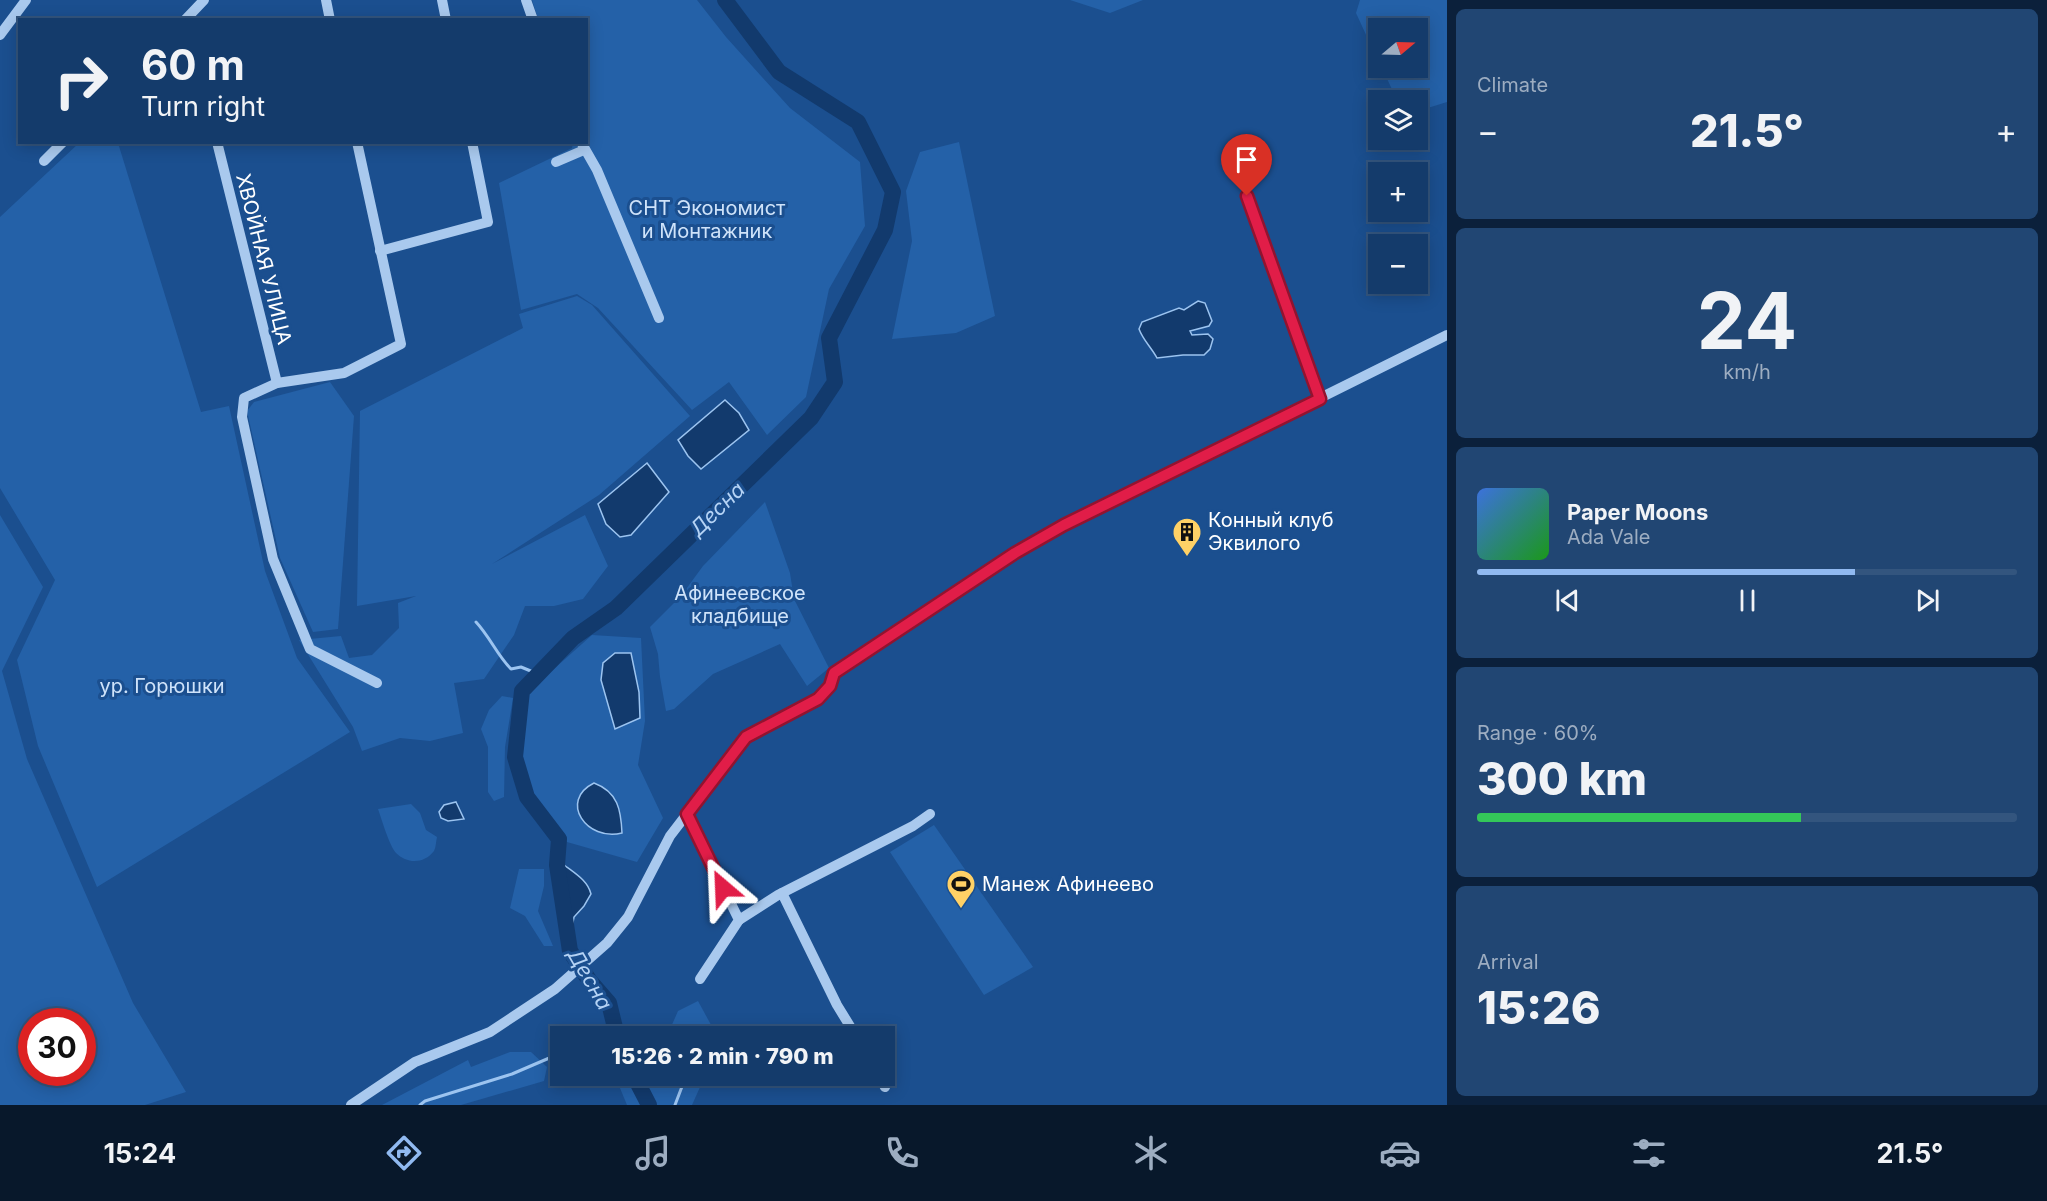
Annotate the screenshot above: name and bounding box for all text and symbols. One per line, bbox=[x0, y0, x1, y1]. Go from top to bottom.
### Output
north arrow bbox=[1368, 18, 1428, 78]
map controls bbox=[1368, 18, 1428, 294]
text: 60 m bbox=[141, 39, 245, 90]
icon: right bbox=[42, 42, 120, 120]
text: Climate bbox=[1477, 73, 1548, 97]
text: Turn right bbox=[141, 90, 265, 123]
button: layers bbox=[1368, 90, 1428, 150]
text: 21.5° bbox=[1690, 103, 1804, 158]
text: − bbox=[1477, 111, 1499, 151]
text: + bbox=[1995, 111, 2017, 151]
pin bbox=[1221, 134, 1272, 196]
icon: arrive bbox=[1230, 143, 1263, 176]
button: + bbox=[1368, 162, 1428, 222]
street label: ХВОЙНАЯ УЛИЦА bbox=[231, 171, 298, 347]
park label: СНТ Экономист и Монтажник bbox=[629, 196, 786, 243]
button: − bbox=[1368, 234, 1428, 294]
text: 24 bbox=[1697, 273, 1797, 368]
text: km/h bbox=[1723, 360, 1771, 384]
water label: Десна bbox=[684, 477, 750, 542]
text: Paper Moons bbox=[1567, 499, 1708, 525]
place label: Конный клуб Эквилого bbox=[1208, 508, 1334, 555]
building icon: Конный клуб Эквилого bbox=[1171, 516, 1203, 558]
text: Ada Vale bbox=[1567, 525, 1650, 549]
park label: Афинеевское кладбище bbox=[674, 581, 806, 628]
icon: previous bbox=[1551, 584, 1584, 617]
icon: pause bbox=[1731, 584, 1764, 617]
icon: next bbox=[1911, 584, 1944, 617]
park label: ур. Горюшки bbox=[99, 674, 225, 698]
text: Range · 60% bbox=[1477, 721, 1598, 745]
text: 300 km bbox=[1477, 751, 1647, 806]
position arrow bbox=[691, 856, 755, 920]
sports icon: Манеж Афинеево bbox=[945, 868, 977, 910]
place label: Манеж Афинеево bbox=[982, 872, 1154, 896]
water label: Десна bbox=[562, 943, 618, 1014]
text: Arrival bbox=[1477, 950, 1539, 974]
text: 15:26 bbox=[1477, 980, 1601, 1035]
speed limit sign: 30 bbox=[18, 1008, 96, 1086]
text: 15:26 · 2 min · 790 m bbox=[611, 1043, 834, 1069]
icon: directions bbox=[383, 1132, 425, 1174]
icon: music bbox=[632, 1132, 674, 1174]
icon: phone bbox=[881, 1132, 923, 1174]
icon: climate bbox=[1130, 1132, 1172, 1174]
icon: car bbox=[1379, 1132, 1421, 1174]
icon: filters bbox=[1628, 1132, 1670, 1174]
text: 15:24 bbox=[103, 1137, 176, 1170]
text: 21.5° bbox=[1876, 1137, 1943, 1170]

